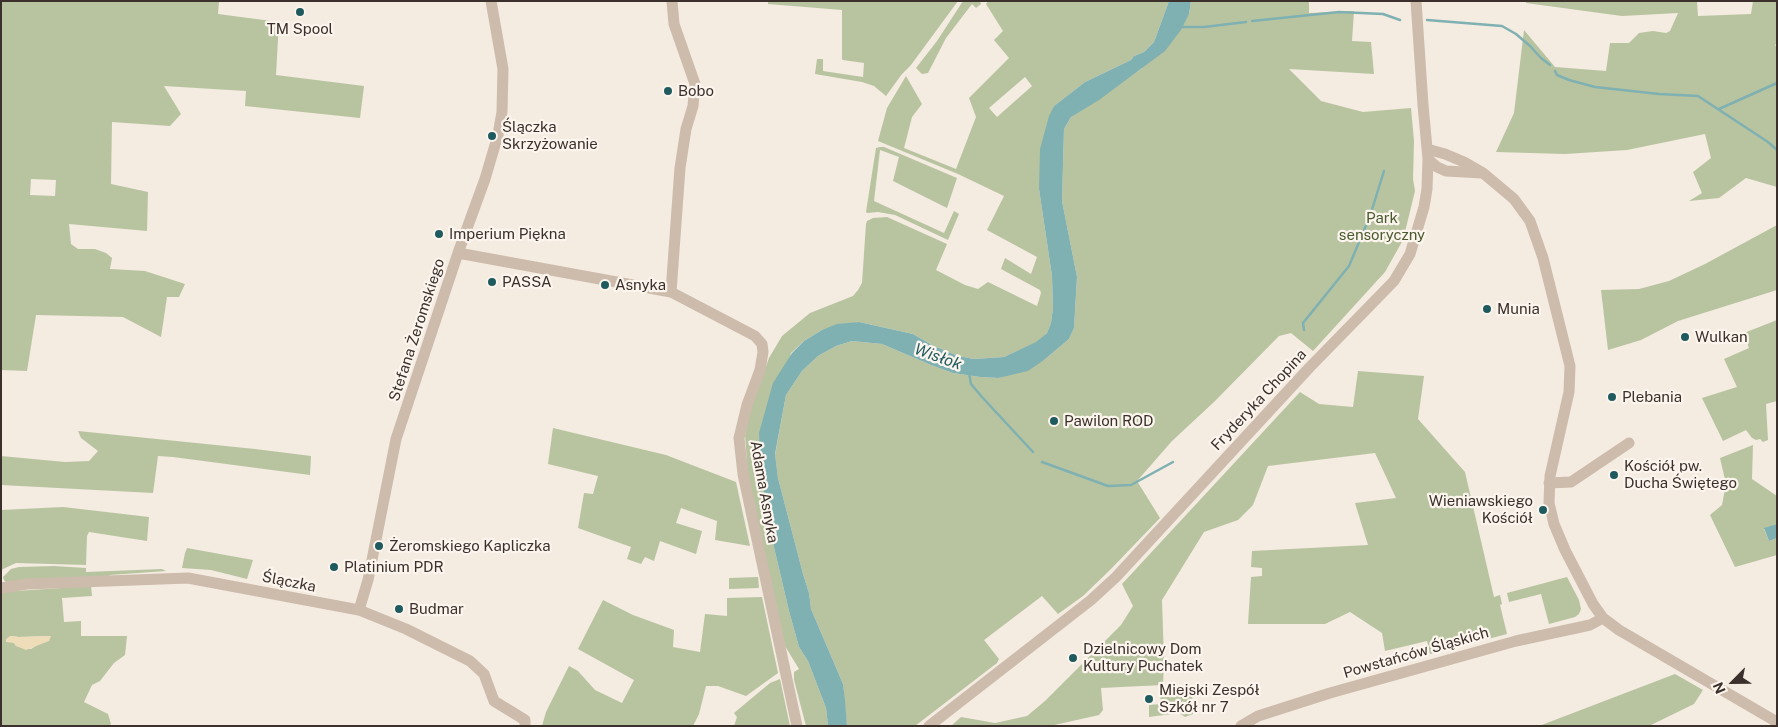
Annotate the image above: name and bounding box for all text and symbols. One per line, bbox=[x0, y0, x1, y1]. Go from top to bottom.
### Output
marker: TM Spool bbox=[294, 6, 306, 18]
place label: TM Spool bbox=[267, 20, 333, 38]
place label: Bobo bbox=[678, 82, 714, 100]
marker: Bobo bbox=[662, 85, 674, 97]
place label: Ślączka Skrzyżowanie bbox=[502, 118, 598, 153]
marker: Ślączka Skrzyżowanie bbox=[486, 130, 498, 142]
park label: Park sensoryczny bbox=[1339, 209, 1425, 244]
place label: Imperium Piękna bbox=[449, 225, 566, 243]
marker: Imperium Piękna bbox=[433, 228, 445, 240]
street label: Stefana Żeromskiego bbox=[385, 256, 449, 404]
place label: PASSA bbox=[502, 273, 552, 291]
marker: PASSA bbox=[486, 276, 498, 288]
place label: Asnyka bbox=[615, 276, 666, 294]
marker: Asnyka bbox=[599, 279, 611, 291]
place label: Munia bbox=[1497, 300, 1540, 318]
marker: Munia bbox=[1481, 303, 1493, 315]
place label: Wulkan bbox=[1695, 328, 1748, 346]
marker: Wulkan bbox=[1679, 331, 1691, 343]
water label: Wisłok bbox=[912, 340, 964, 374]
street label: Fryderyka Chopina bbox=[1208, 346, 1310, 454]
place label: Plebania bbox=[1622, 388, 1682, 406]
marker: Plebania bbox=[1606, 391, 1618, 403]
place label: Pawilon ROD bbox=[1064, 412, 1153, 430]
marker: Pawilon ROD bbox=[1048, 415, 1060, 427]
street label: Adama Asnyka bbox=[746, 439, 782, 545]
place label: Kościół pw. Ducha Świętego bbox=[1624, 457, 1737, 492]
marker: Kościół pw. Ducha Świętego bbox=[1608, 469, 1620, 481]
place label: Wieniawskiego Kościół bbox=[1429, 492, 1533, 527]
marker: Wieniawskiego Kościół bbox=[1537, 504, 1549, 516]
place label: Żeromskiego Kapliczka bbox=[389, 537, 551, 555]
marker: Żeromskiego Kapliczka bbox=[373, 540, 385, 552]
place label: Platinium PDR bbox=[344, 558, 444, 576]
marker: Platinium PDR bbox=[328, 561, 340, 573]
street label: Ślączka bbox=[261, 568, 317, 596]
place label: Budmar bbox=[409, 600, 464, 618]
marker: Budmar bbox=[393, 603, 405, 615]
street label: Powstańców Śląskich bbox=[1341, 624, 1491, 682]
place label: Dzielnicowy Dom Kultury Puchatek bbox=[1083, 640, 1203, 675]
marker: Dzielnicowy Dom Kultury Puchatek bbox=[1067, 652, 1079, 664]
north arrow bbox=[1708, 657, 1758, 707]
text: N bbox=[1710, 680, 1729, 696]
place label: Miejski Zespół Szkół nr 7 bbox=[1159, 681, 1260, 716]
marker: Miejski Zespół Szkół nr 7 bbox=[1143, 693, 1155, 705]

